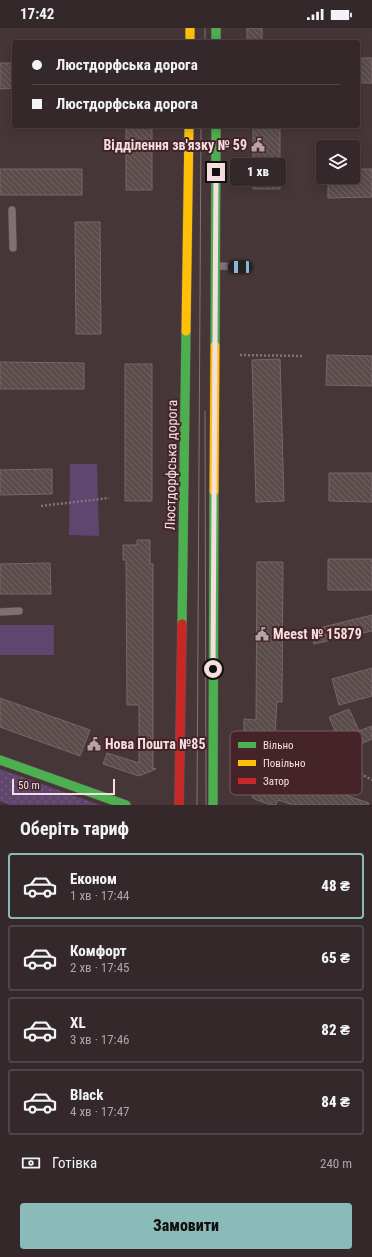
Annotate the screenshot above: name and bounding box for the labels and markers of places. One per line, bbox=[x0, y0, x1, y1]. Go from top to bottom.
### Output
place label: Відділення зв'язку № 59 bbox=[104, 137, 247, 153]
public building icon: Відділення зв'язку № 59 bbox=[250, 137, 266, 153]
public building icon: Meest № 15879 bbox=[254, 626, 270, 642]
place label: Meest № 15879 bbox=[273, 626, 362, 642]
public building icon: Нова Пошта №85 bbox=[86, 736, 102, 752]
place label: Нова Пошта №85 bbox=[105, 736, 205, 752]

